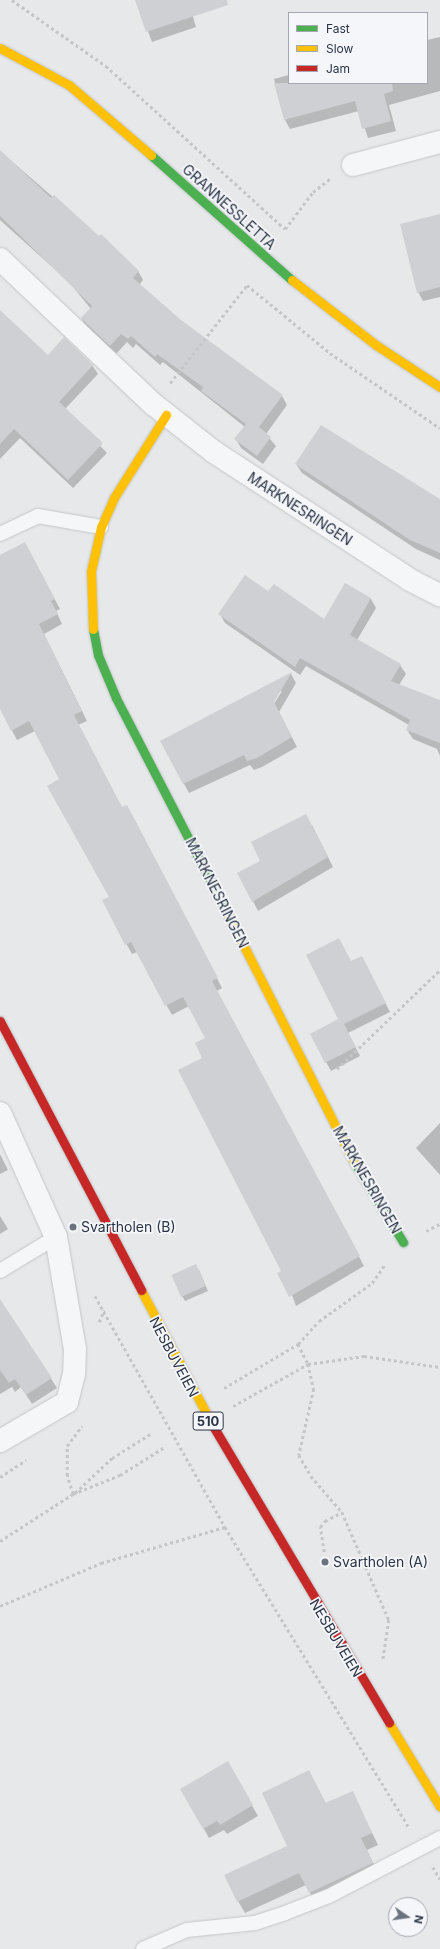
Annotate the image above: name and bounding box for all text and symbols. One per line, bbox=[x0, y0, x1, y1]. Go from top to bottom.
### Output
legend bbox=[288, 12, 428, 84]
text: Fast bbox=[326, 21, 350, 36]
text: Slow bbox=[326, 41, 353, 56]
text: Jam bbox=[326, 61, 350, 76]
street label: GRANNESSLETTA bbox=[179, 161, 279, 253]
street label: MARKNESRINGEN bbox=[245, 469, 355, 549]
street label: MARKNESRINGEN bbox=[182, 835, 252, 951]
street label: MARKNESRINGEN bbox=[329, 1123, 405, 1237]
place label: Svartholen (B) bbox=[81, 1219, 176, 1235]
marker: Svartholen (B) bbox=[68, 1222, 78, 1232]
street label: NESBUVEIEN bbox=[146, 1314, 202, 1400]
road number: 510 bbox=[192, 1410, 224, 1432]
place label: Svartholen (A) bbox=[333, 1554, 428, 1570]
marker: Svartholen (A) bbox=[320, 1557, 330, 1567]
street label: NESBUVEIEN bbox=[306, 1596, 366, 1680]
north arrow bbox=[388, 1897, 428, 1937]
text: N bbox=[411, 1914, 426, 1925]

